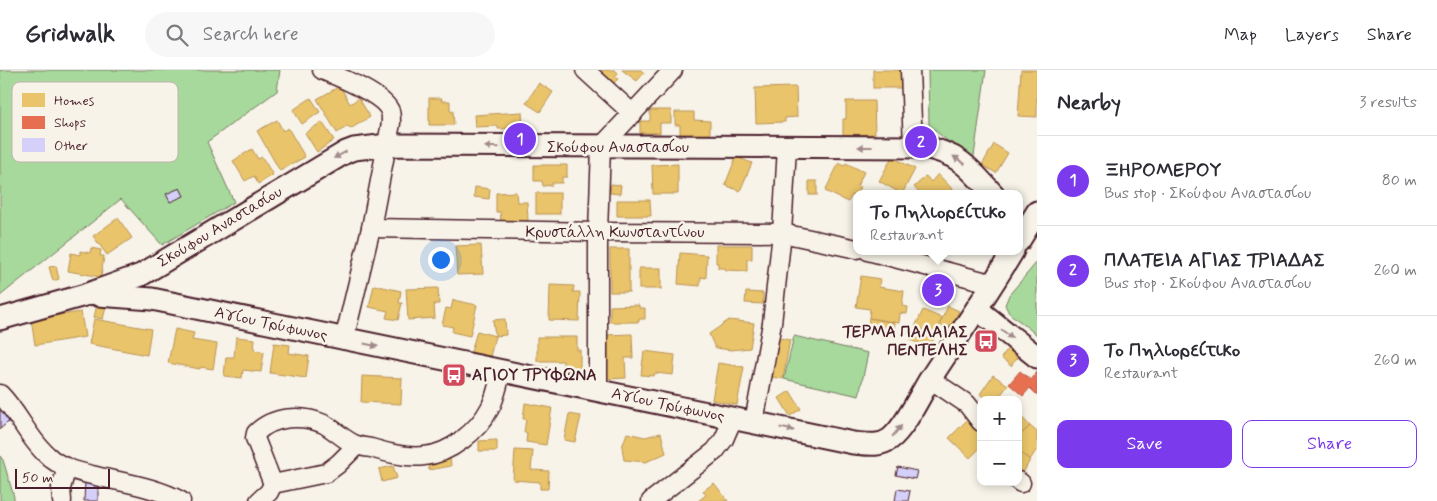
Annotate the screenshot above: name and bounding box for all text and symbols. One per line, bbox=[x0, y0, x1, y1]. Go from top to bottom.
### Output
search box bbox=[145, 12, 495, 57]
text: Gridwalk bbox=[25, 19, 115, 50]
icon: search bbox=[163, 21, 191, 49]
text: Search here bbox=[203, 22, 298, 47]
text: Map bbox=[1224, 23, 1257, 47]
text: Layers bbox=[1285, 23, 1339, 47]
text: Share bbox=[1367, 23, 1412, 47]
legend bbox=[12, 82, 178, 162]
text: Nearby bbox=[1057, 89, 1121, 117]
text: Homes bbox=[54, 92, 95, 110]
text: 3 results bbox=[1359, 92, 1417, 113]
text: Shops bbox=[54, 114, 86, 132]
pin: 1 bbox=[504, 120, 536, 158]
pin: 2 bbox=[905, 123, 937, 161]
text: Other bbox=[54, 137, 88, 155]
street label: Σκούφου Αναστασίου bbox=[547, 137, 689, 158]
one-way arrow bbox=[484, 143, 500, 151]
one-way arrow bbox=[856, 143, 872, 151]
one-way arrow bbox=[333, 151, 348, 159]
one-way arrow bbox=[952, 155, 966, 165]
text: ΞΗΡΟΜΕΡΟΥ bbox=[1104, 158, 1221, 183]
text: 1 bbox=[1069, 170, 1077, 191]
text: 80 m bbox=[1382, 170, 1417, 191]
street label: Σκούφου Αναστασίου bbox=[154, 181, 286, 273]
text: Bus stop · Σκούφου Αναστασίου bbox=[1104, 183, 1311, 204]
popup bbox=[853, 190, 1023, 255]
text: Το Πηλιορείτικο bbox=[870, 200, 1006, 225]
street label: Κρυστάλλη Κωνσταντίνου bbox=[526, 222, 704, 243]
text: Restaurant bbox=[870, 225, 944, 246]
your location bbox=[428, 247, 454, 273]
text: ΠΛΑΤΕΙΑ ΑΓΙΑΣ ΤΡΙΑΔΑΣ bbox=[1104, 248, 1325, 273]
text: 2 bbox=[1069, 260, 1077, 281]
text: 260 m bbox=[1374, 260, 1417, 281]
pin: 3 bbox=[922, 271, 954, 309]
text: Bus stop · Σκούφου Αναστασίου bbox=[1104, 273, 1311, 294]
street label: Αγίου Τρύφωνος bbox=[213, 302, 329, 346]
place label: ΤΕΡΜΑ ΠΑΛΑΙΑΣ ΠΕΝΤΕΛΗΣ bbox=[841, 322, 968, 361]
bus stop icon: ΤΕΡΜΑ ΠΑΛΑΙΑΣ ΠΕΝΤΕΛΗΣ bbox=[973, 328, 999, 354]
one-way arrow bbox=[1000, 328, 1013, 339]
text: Το Πηλιορείτικο bbox=[1104, 338, 1240, 363]
one-way arrow bbox=[363, 341, 378, 349]
text: 3 bbox=[1069, 350, 1077, 371]
text: 260 m bbox=[1374, 350, 1417, 371]
bus stop icon: ΑΓΙΟΥ ΤΡΥΦΩΝΑ bbox=[441, 362, 467, 388]
text: Restaurant bbox=[1104, 363, 1178, 384]
place label: ΑΓΙΟΥ ΤΡΥΦΩΝΑ bbox=[472, 365, 597, 386]
street label: Αγίου Τρύφωνος bbox=[610, 383, 726, 427]
map controls bbox=[977, 396, 1022, 486]
button: + bbox=[977, 396, 1022, 441]
button: Save bbox=[1057, 420, 1232, 468]
button: Share bbox=[1242, 420, 1417, 468]
one-way arrow bbox=[892, 425, 903, 438]
one-way arrow bbox=[780, 426, 796, 434]
button: − bbox=[977, 441, 1022, 486]
scale bar bbox=[15, 466, 110, 489]
text: 50 m bbox=[22, 469, 53, 487]

